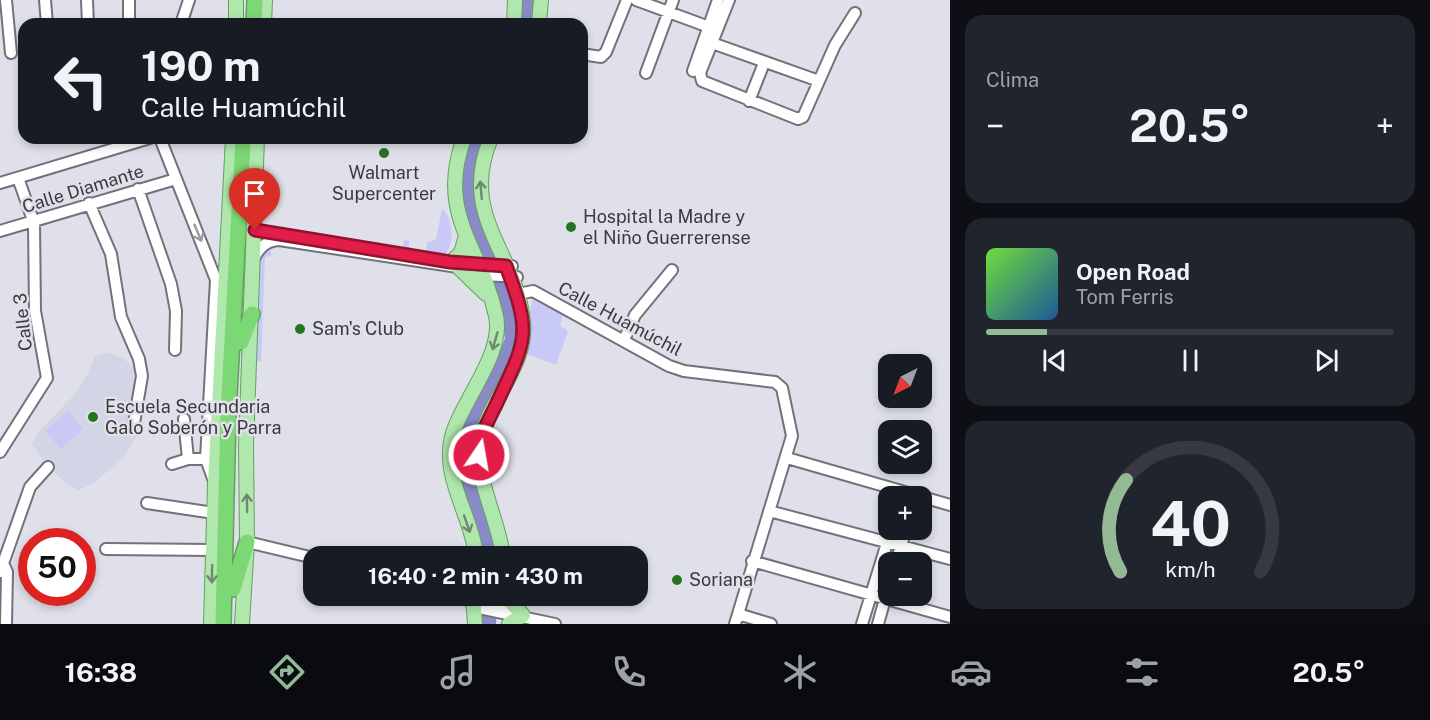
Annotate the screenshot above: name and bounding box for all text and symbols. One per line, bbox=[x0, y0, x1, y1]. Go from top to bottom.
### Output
text: 190 m bbox=[141, 41, 261, 90]
icon: left bbox=[42, 42, 120, 120]
text: Clima bbox=[986, 68, 1039, 92]
text: Calle Huamúchil bbox=[141, 91, 347, 123]
text: 20.5° bbox=[1129, 99, 1251, 152]
text: − bbox=[986, 107, 1004, 145]
text: + bbox=[1376, 107, 1394, 145]
marker: Walmart Supercenter bbox=[377, 146, 391, 160]
street label: Calle Diamante bbox=[19, 160, 146, 217]
place label: Walmart Supercenter bbox=[332, 162, 436, 204]
pin bbox=[229, 168, 280, 230]
icon: arrive bbox=[238, 177, 271, 210]
one-way arrow bbox=[475, 181, 486, 201]
place label: Hospital la Madre y el Niño Guerrerense bbox=[583, 206, 751, 248]
marker: Hospital la Madre y el Niño Guerrerense bbox=[564, 220, 578, 234]
one-way arrow bbox=[193, 223, 204, 241]
text: Open Road bbox=[1076, 259, 1190, 285]
street label: Calle Huamúchil bbox=[555, 277, 686, 360]
text: Tom Ferris bbox=[1076, 285, 1174, 309]
street label: Calle 3 bbox=[9, 292, 36, 352]
place label: Sam's Club bbox=[312, 318, 404, 339]
marker: Sam's Club bbox=[293, 322, 307, 336]
one-way arrow bbox=[489, 331, 500, 350]
icon: previous bbox=[1038, 344, 1071, 377]
icon: pause bbox=[1174, 344, 1207, 377]
icon: next bbox=[1310, 344, 1343, 377]
north arrow bbox=[878, 354, 932, 408]
map controls bbox=[878, 354, 932, 606]
place label: Escuela Secundaria Galo Soberón y Parra bbox=[105, 396, 281, 438]
marker: Escuela Secundaria Galo Soberón y Parra bbox=[86, 410, 100, 424]
button: layers bbox=[878, 420, 932, 474]
position arrow bbox=[447, 423, 511, 487]
button: + bbox=[878, 486, 932, 540]
text: 40 bbox=[1149, 487, 1231, 560]
one-way arrow bbox=[241, 493, 253, 513]
one-way arrow bbox=[462, 514, 473, 533]
speed limit sign: 50 bbox=[18, 528, 96, 606]
button: − bbox=[878, 552, 932, 606]
text: km/h bbox=[1165, 557, 1215, 582]
one-way arrow bbox=[206, 563, 218, 583]
text: 16:40 · 2 min · 430 m bbox=[368, 563, 583, 589]
place label: Soriana bbox=[689, 569, 753, 590]
marker: Soriana bbox=[670, 573, 684, 587]
icon: directions bbox=[266, 651, 308, 693]
icon: music bbox=[437, 651, 479, 693]
icon: phone bbox=[608, 651, 650, 693]
icon: climate bbox=[779, 651, 821, 693]
icon: car bbox=[950, 651, 992, 693]
icon: filters bbox=[1121, 651, 1163, 693]
text: 16:38 bbox=[65, 656, 137, 688]
text: 20.5° bbox=[1293, 656, 1365, 688]

